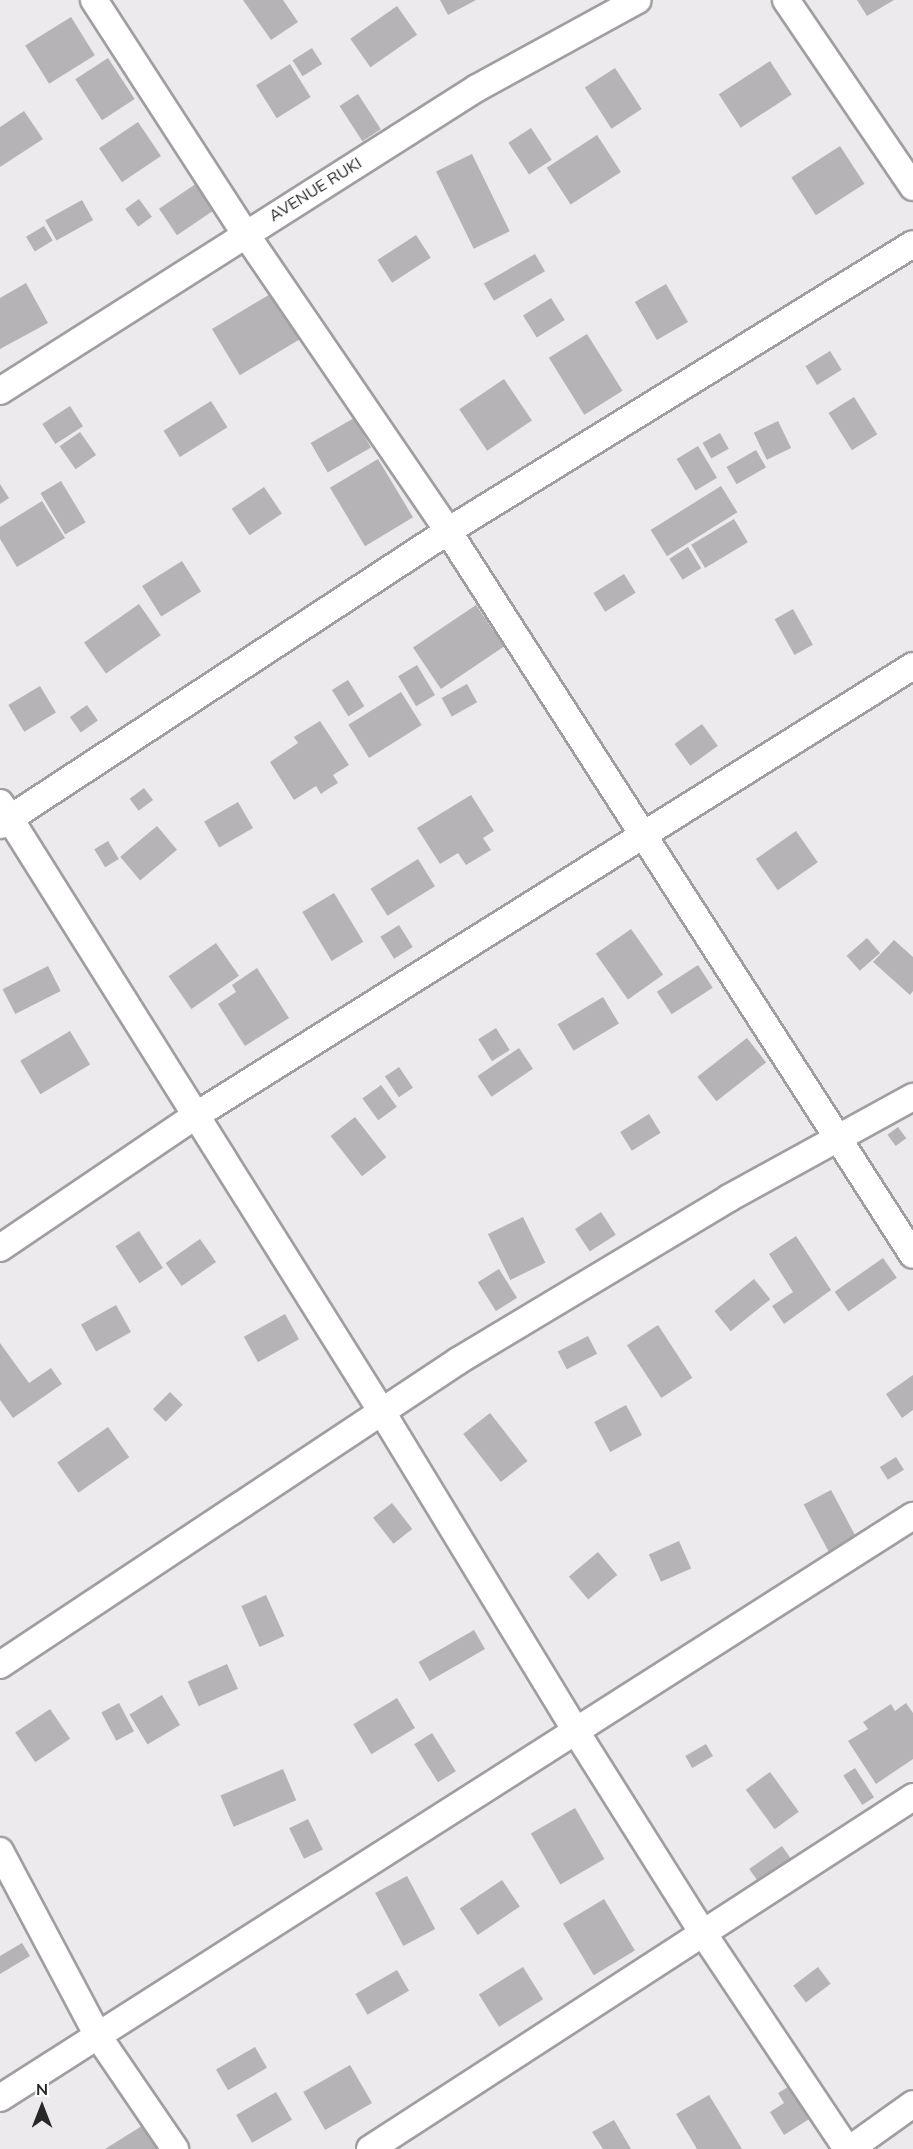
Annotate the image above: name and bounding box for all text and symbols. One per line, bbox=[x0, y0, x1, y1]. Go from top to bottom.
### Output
street label: AVENUE RUKI bbox=[265, 153, 365, 225]
north arrow bbox=[12, 2077, 72, 2137]
text: N bbox=[36, 2079, 48, 2099]

